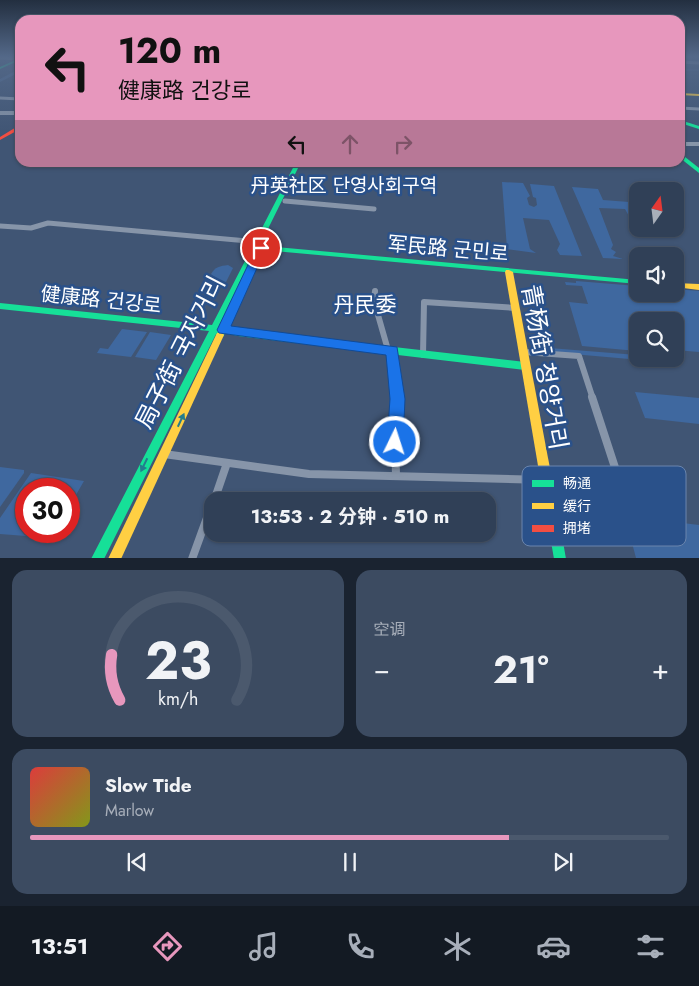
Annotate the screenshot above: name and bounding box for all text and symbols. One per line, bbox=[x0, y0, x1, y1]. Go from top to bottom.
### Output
text: 120 m bbox=[118, 26, 221, 76]
icon: left bbox=[35, 35, 100, 100]
text: 健康路 건강로 bbox=[118, 74, 251, 106]
icon: left bbox=[283, 130, 311, 158]
icon: ahead bbox=[336, 130, 364, 158]
icon: right bbox=[389, 130, 417, 158]
district label: 丹英社区 단영사회구역 bbox=[251, 172, 437, 199]
north arrow bbox=[629, 182, 684, 238]
map controls bbox=[629, 182, 684, 367]
pin bbox=[240, 227, 282, 269]
street label: 军民路 군민로 bbox=[386, 229, 510, 269]
icon: arrive bbox=[247, 234, 275, 262]
button: sound bbox=[629, 247, 684, 302]
street label: 局子街 국자거리 bbox=[126, 269, 234, 435]
street label: 健康路 건강로 bbox=[39, 279, 163, 321]
street label: 青杨街 청양거리 bbox=[513, 281, 577, 453]
district label: 丹民委 bbox=[334, 290, 397, 320]
button: search bbox=[629, 312, 684, 367]
one-way arrow bbox=[177, 413, 185, 427]
position arrow bbox=[368, 415, 420, 467]
one-way arrow bbox=[140, 458, 148, 473]
legend bbox=[522, 466, 686, 546]
text: 畅通 bbox=[563, 473, 591, 493]
speed limit sign: 30 bbox=[15, 478, 80, 543]
text: 缓行 bbox=[563, 496, 591, 516]
text: 13:53 · 2 分钟 · 510 m bbox=[251, 503, 449, 530]
text: 拥堵 bbox=[563, 518, 591, 538]
text: 空调 bbox=[374, 618, 406, 641]
text: 23 bbox=[145, 623, 211, 699]
text: 21° bbox=[493, 642, 549, 697]
text: − bbox=[374, 649, 390, 690]
text: + bbox=[652, 649, 669, 690]
text: km/h bbox=[158, 686, 198, 712]
text: Slow Tide bbox=[105, 772, 192, 799]
text: Marlow bbox=[105, 799, 154, 822]
icon: previous bbox=[123, 848, 151, 876]
icon: pause bbox=[336, 848, 364, 876]
icon: next bbox=[549, 848, 577, 876]
icon: directions bbox=[150, 929, 185, 964]
icon: music bbox=[246, 929, 281, 964]
icon: phone bbox=[343, 929, 378, 964]
icon: climate bbox=[440, 929, 475, 964]
icon: car bbox=[536, 929, 571, 964]
icon: filters bbox=[633, 929, 668, 964]
text: 13:51 bbox=[31, 930, 88, 962]

